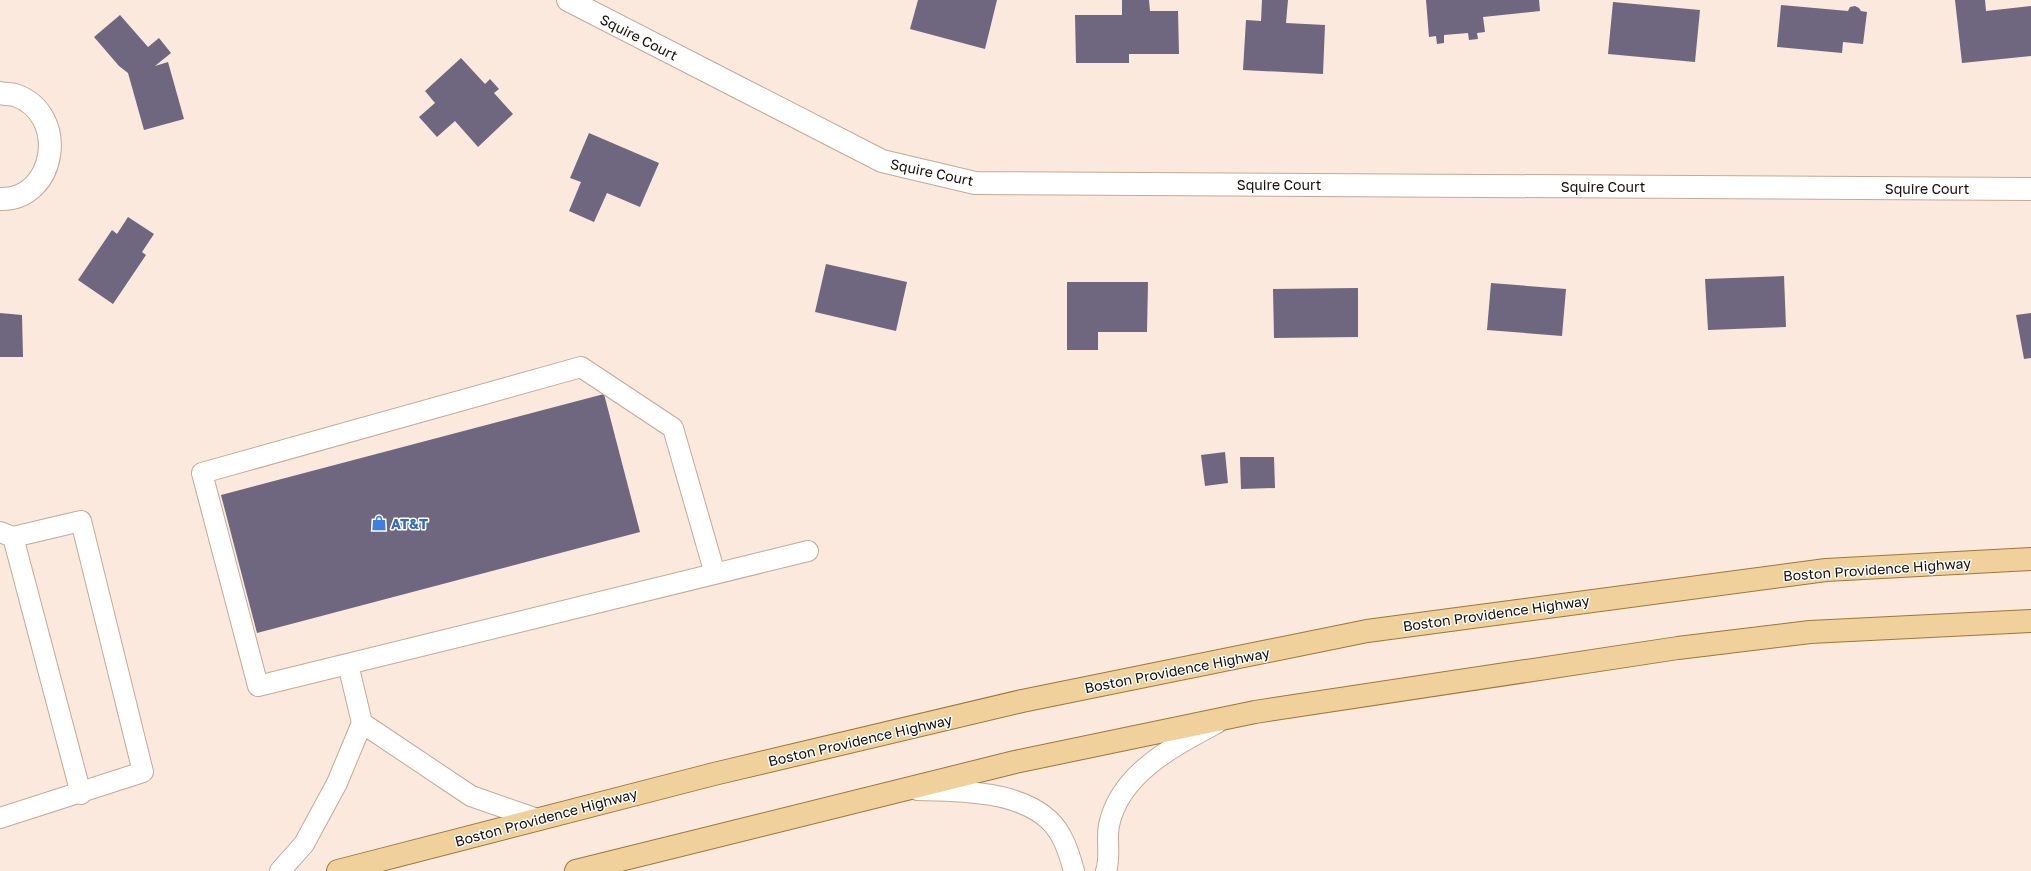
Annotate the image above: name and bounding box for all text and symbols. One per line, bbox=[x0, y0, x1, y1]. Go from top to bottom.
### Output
street label: Squire Court bbox=[598, 10, 680, 64]
street label: Squire Court bbox=[889, 155, 975, 189]
street label: Squire Court bbox=[1237, 176, 1321, 193]
street label: Squire Court bbox=[1561, 178, 1645, 195]
street label: Squire Court bbox=[1885, 180, 1969, 197]
shop icon: AT&T bbox=[370, 514, 388, 532]
place label: AT&T bbox=[391, 515, 428, 532]
street label: Boston Providence Highway bbox=[1783, 554, 1972, 584]
street label: Boston Providence Highway bbox=[1402, 591, 1590, 635]
street label: Boston Providence Highway bbox=[1083, 644, 1271, 696]
street label: Boston Providence Highway bbox=[766, 711, 954, 769]
street label: Boston Providence Highway bbox=[453, 784, 639, 850]

